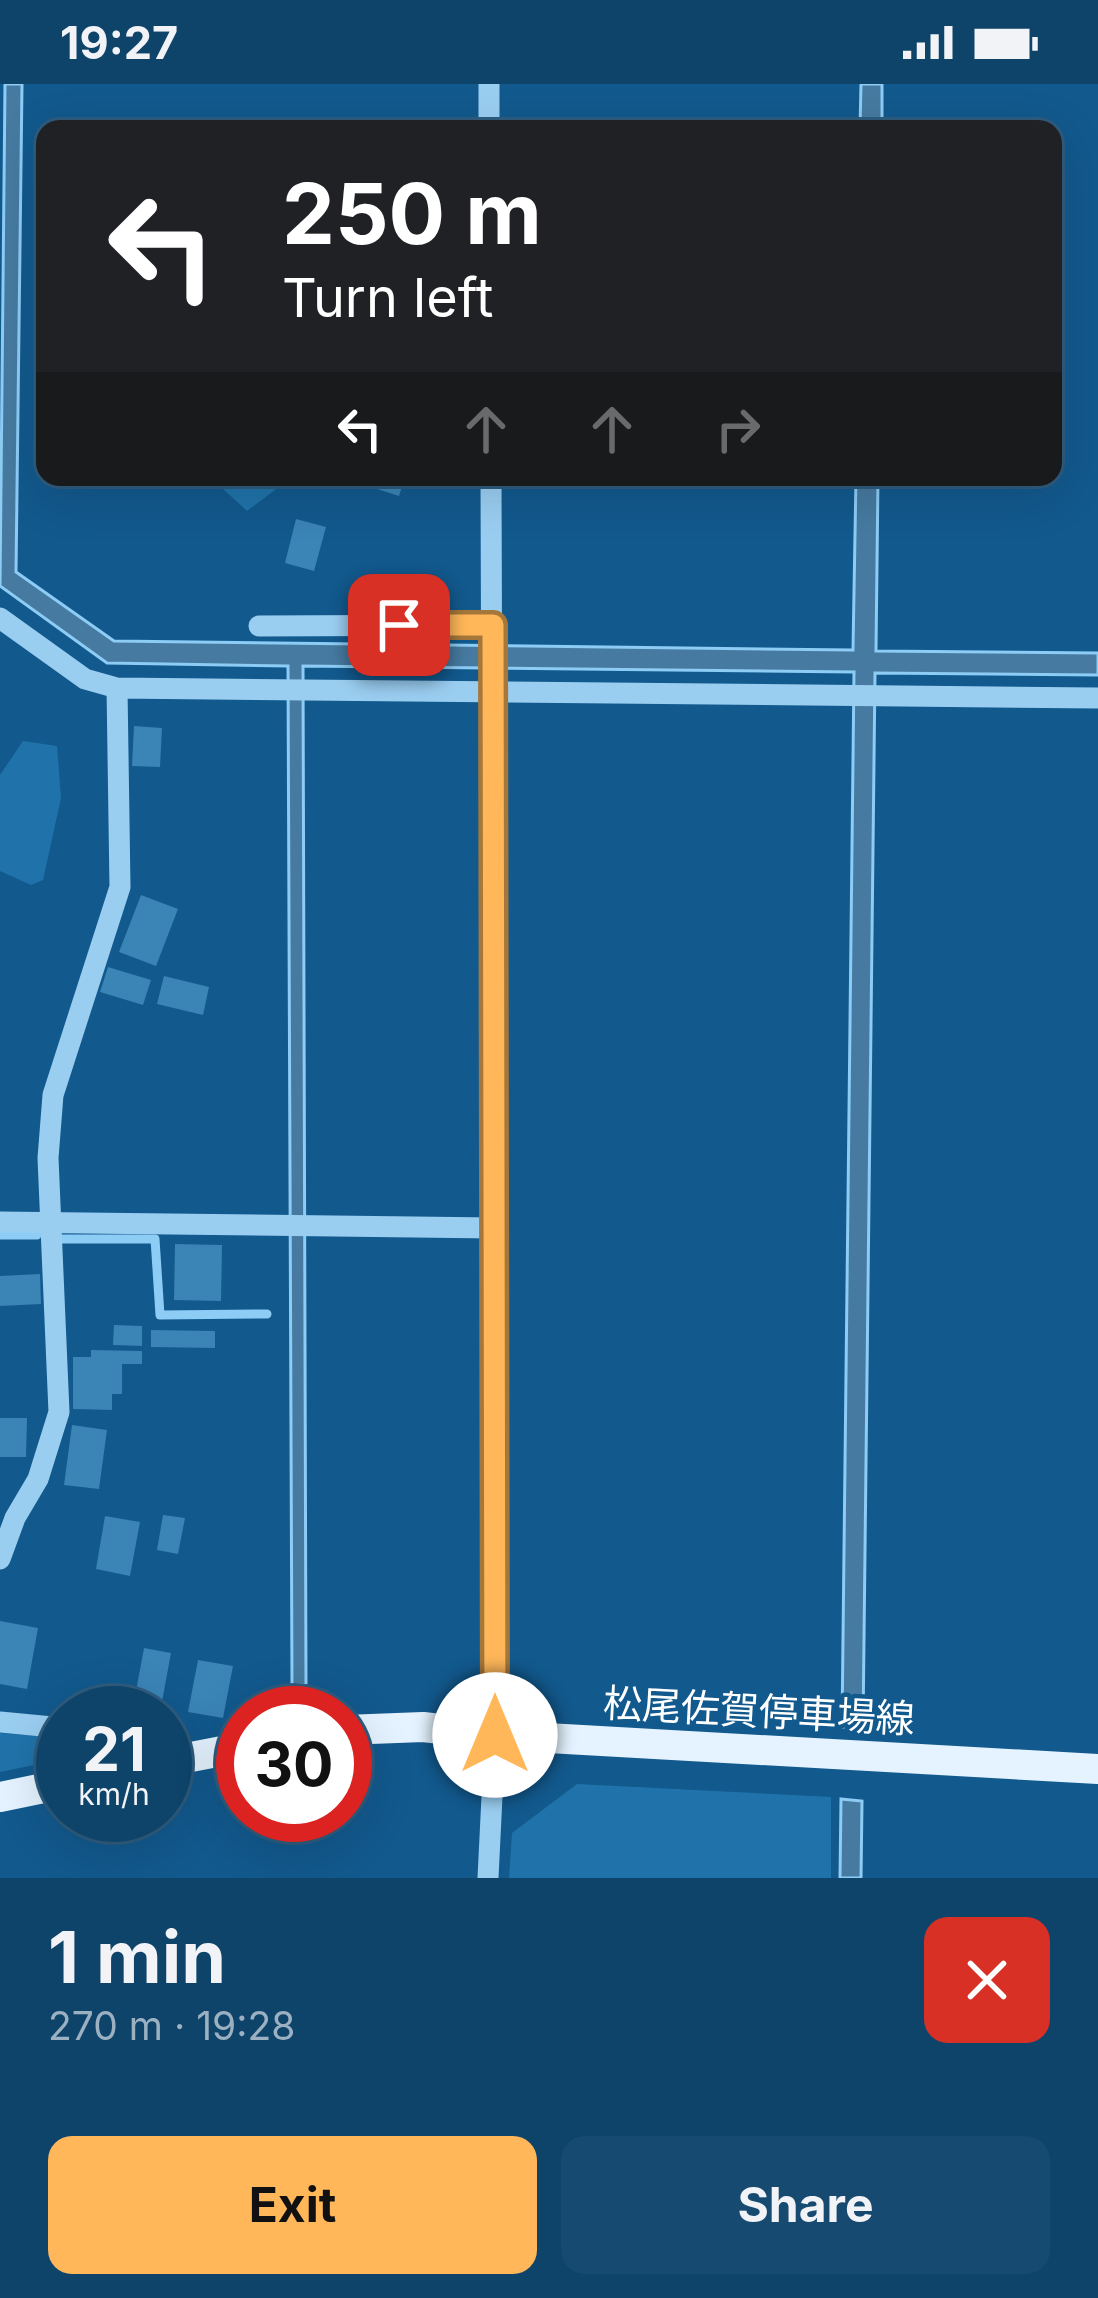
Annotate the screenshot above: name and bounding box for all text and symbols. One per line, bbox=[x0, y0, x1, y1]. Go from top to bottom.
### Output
text: 19:27 bbox=[60, 15, 178, 70]
text: 250 m bbox=[282, 163, 542, 264]
icon: left bbox=[84, 168, 240, 324]
text: Turn left bbox=[282, 265, 493, 330]
icon: left bbox=[327, 396, 393, 462]
icon: ahead bbox=[453, 396, 519, 462]
icon: ahead bbox=[579, 396, 645, 462]
icon: right bbox=[705, 396, 771, 462]
pin bbox=[348, 574, 450, 676]
icon: arrive bbox=[366, 592, 432, 658]
position arrow bbox=[432, 1672, 558, 1798]
street label: 松尾佐賀停車場線 bbox=[602, 1679, 916, 1742]
speed limit sign: 30 bbox=[216, 1686, 372, 1842]
text: 21 bbox=[82, 1713, 146, 1785]
text: km/h bbox=[78, 1776, 150, 1812]
text: 1 min bbox=[48, 1913, 226, 2000]
button: close bbox=[924, 1917, 1050, 2043]
text: 270 m · 19:28 bbox=[48, 2002, 295, 2049]
button: Exit bbox=[48, 2136, 537, 2274]
button: Share bbox=[561, 2136, 1050, 2274]

